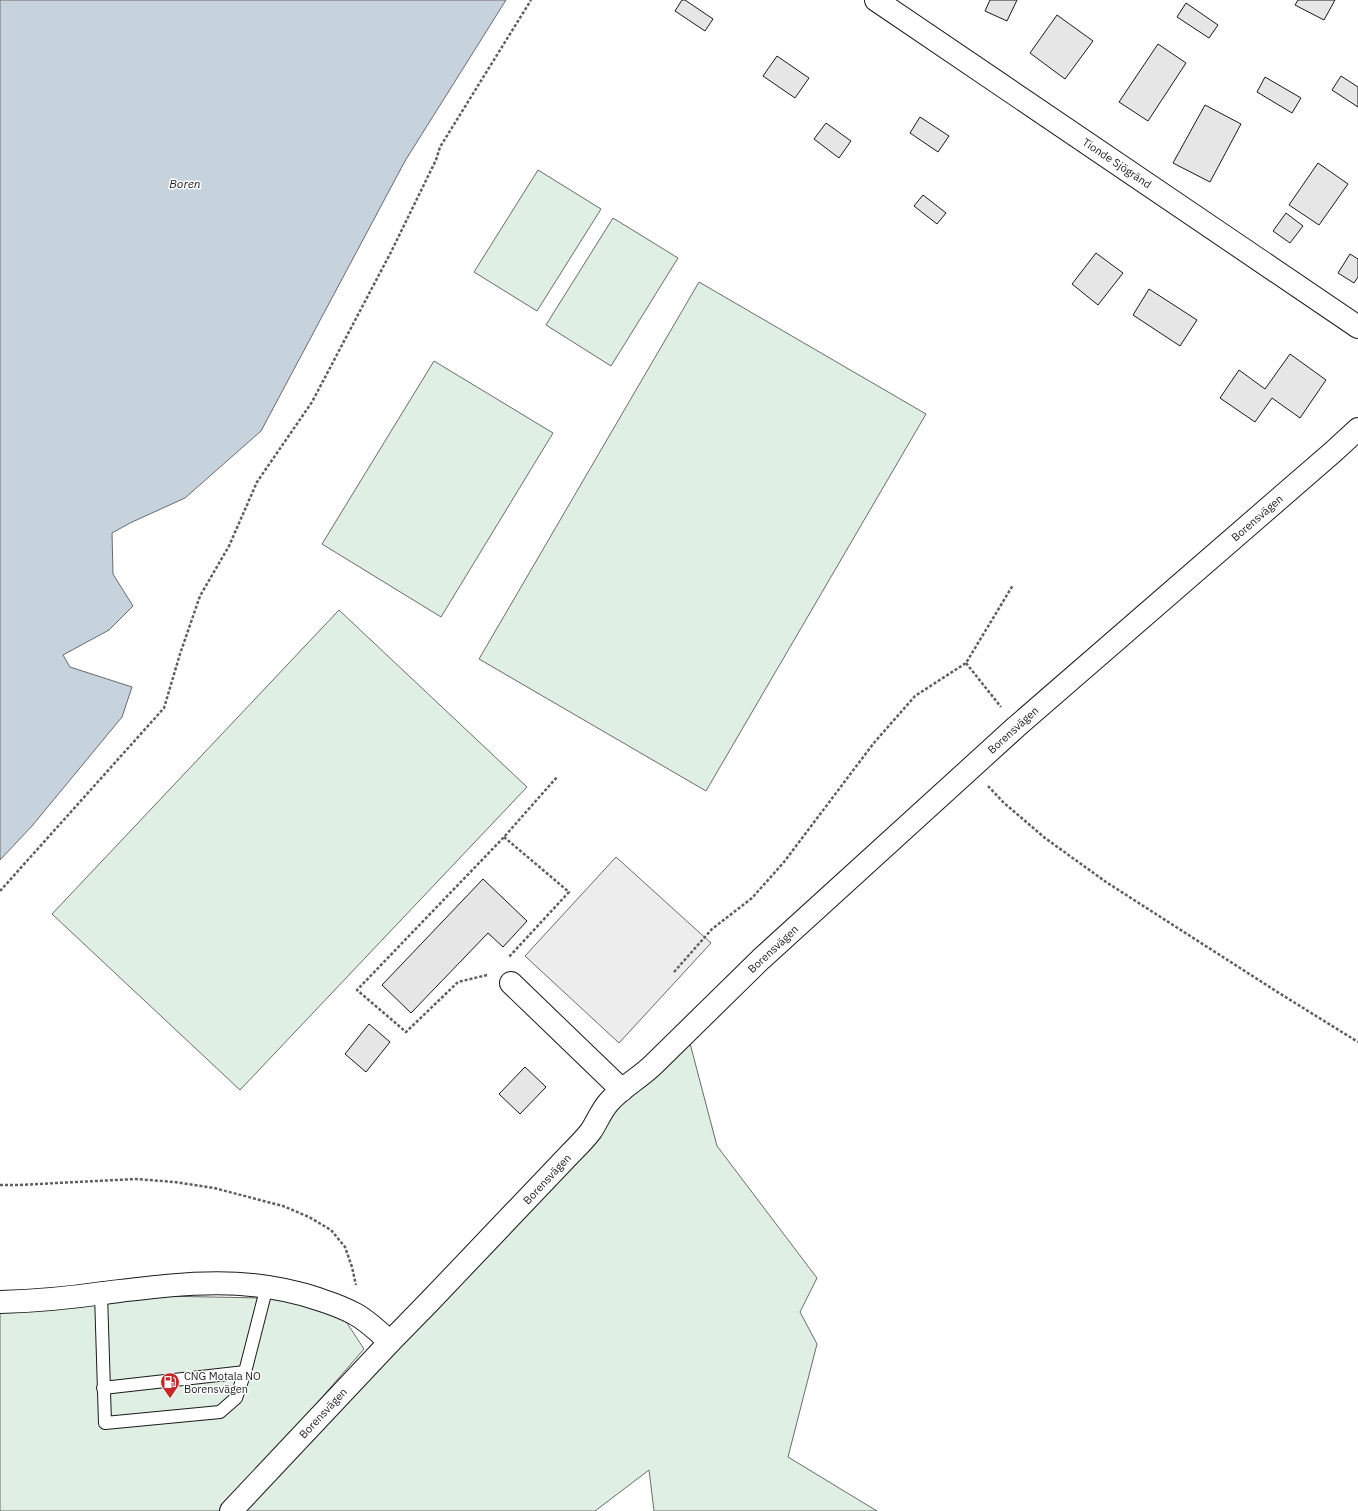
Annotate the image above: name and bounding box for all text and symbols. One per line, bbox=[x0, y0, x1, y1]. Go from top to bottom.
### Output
street label: Tionde Sjögränd bbox=[1080, 135, 1154, 191]
water label: Boren bbox=[169, 176, 201, 191]
street label: Borensvägen bbox=[1228, 492, 1286, 544]
street label: Borensvägen bbox=[985, 703, 1041, 757]
street label: Borensvägen bbox=[745, 922, 801, 976]
street label: Borensvägen bbox=[520, 1151, 574, 1207]
place label: CNG Motala NO Borensvägen bbox=[184, 1369, 261, 1396]
fuel station icon: CNG Motala NO Borensvägen bbox=[159, 1371, 181, 1399]
street label: Borensvägen bbox=[296, 1385, 350, 1441]

